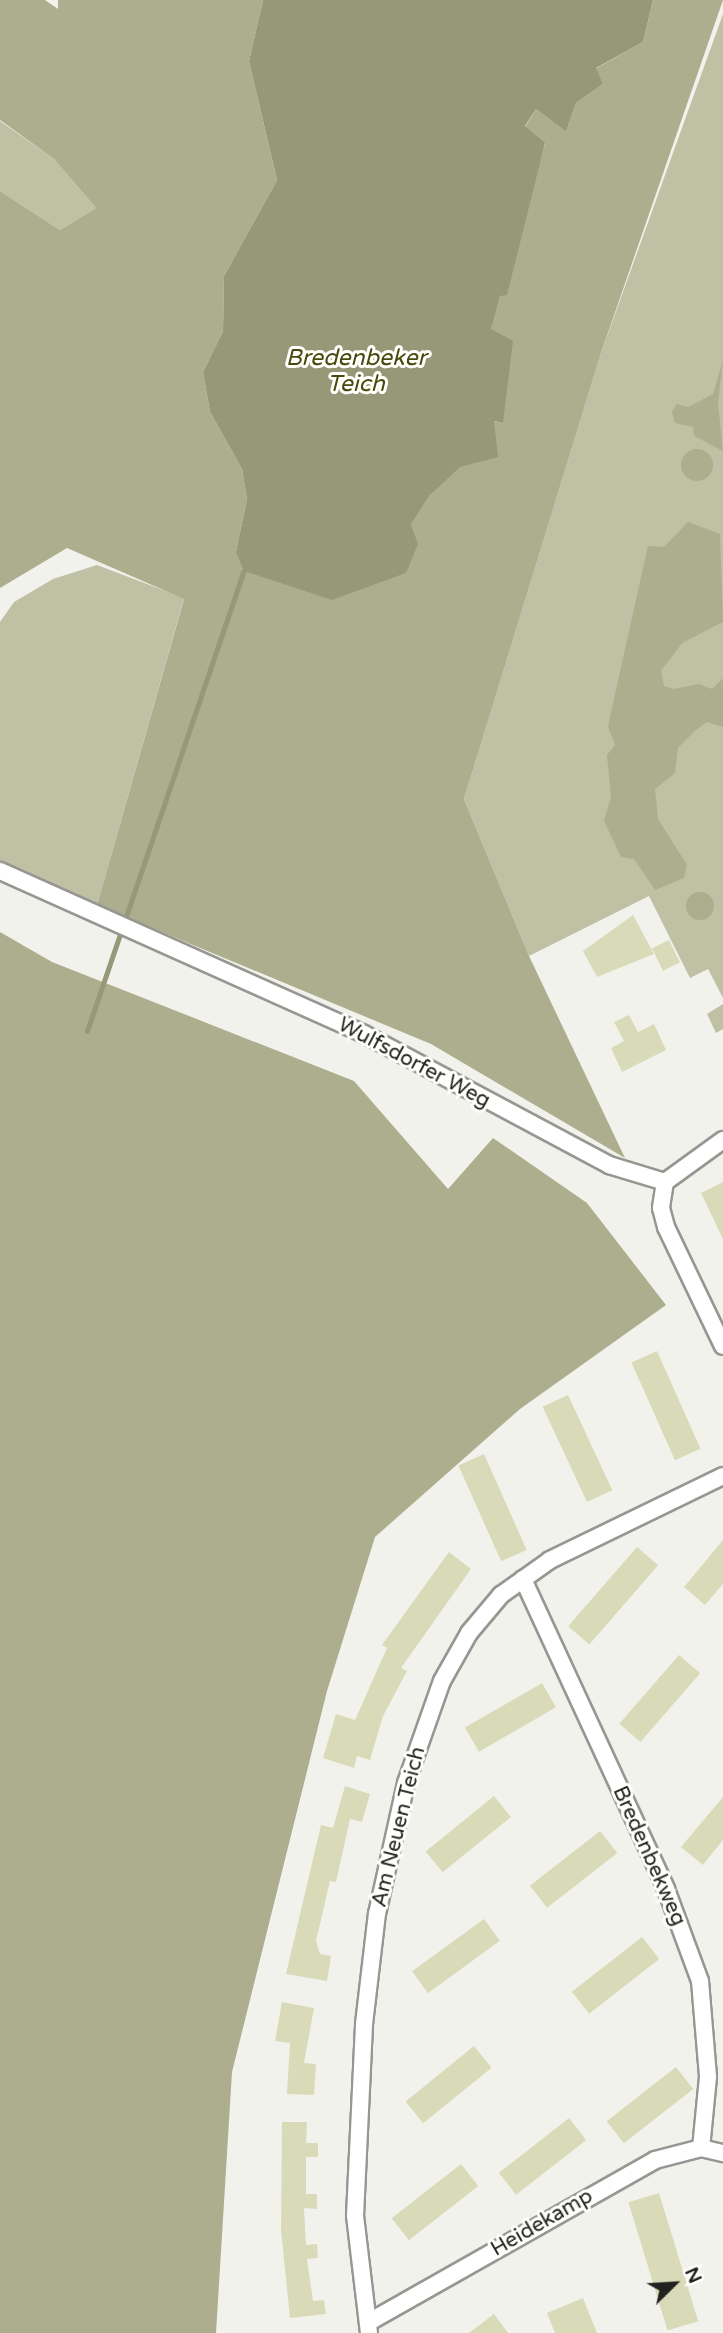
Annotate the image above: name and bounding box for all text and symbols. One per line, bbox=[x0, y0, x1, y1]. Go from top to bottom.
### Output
water label: Bredenbeker Teich bbox=[286, 344, 426, 398]
street label: Wulfsdorfer Weg bbox=[334, 1012, 494, 1114]
street label: Am Neuen Teich bbox=[367, 1744, 431, 1910]
street label: Bredenbekweg bbox=[607, 1782, 691, 1930]
street label: Heidekamp bbox=[487, 2184, 597, 2262]
north arrow bbox=[639, 2249, 709, 2319]
text: N bbox=[680, 2264, 706, 2287]

